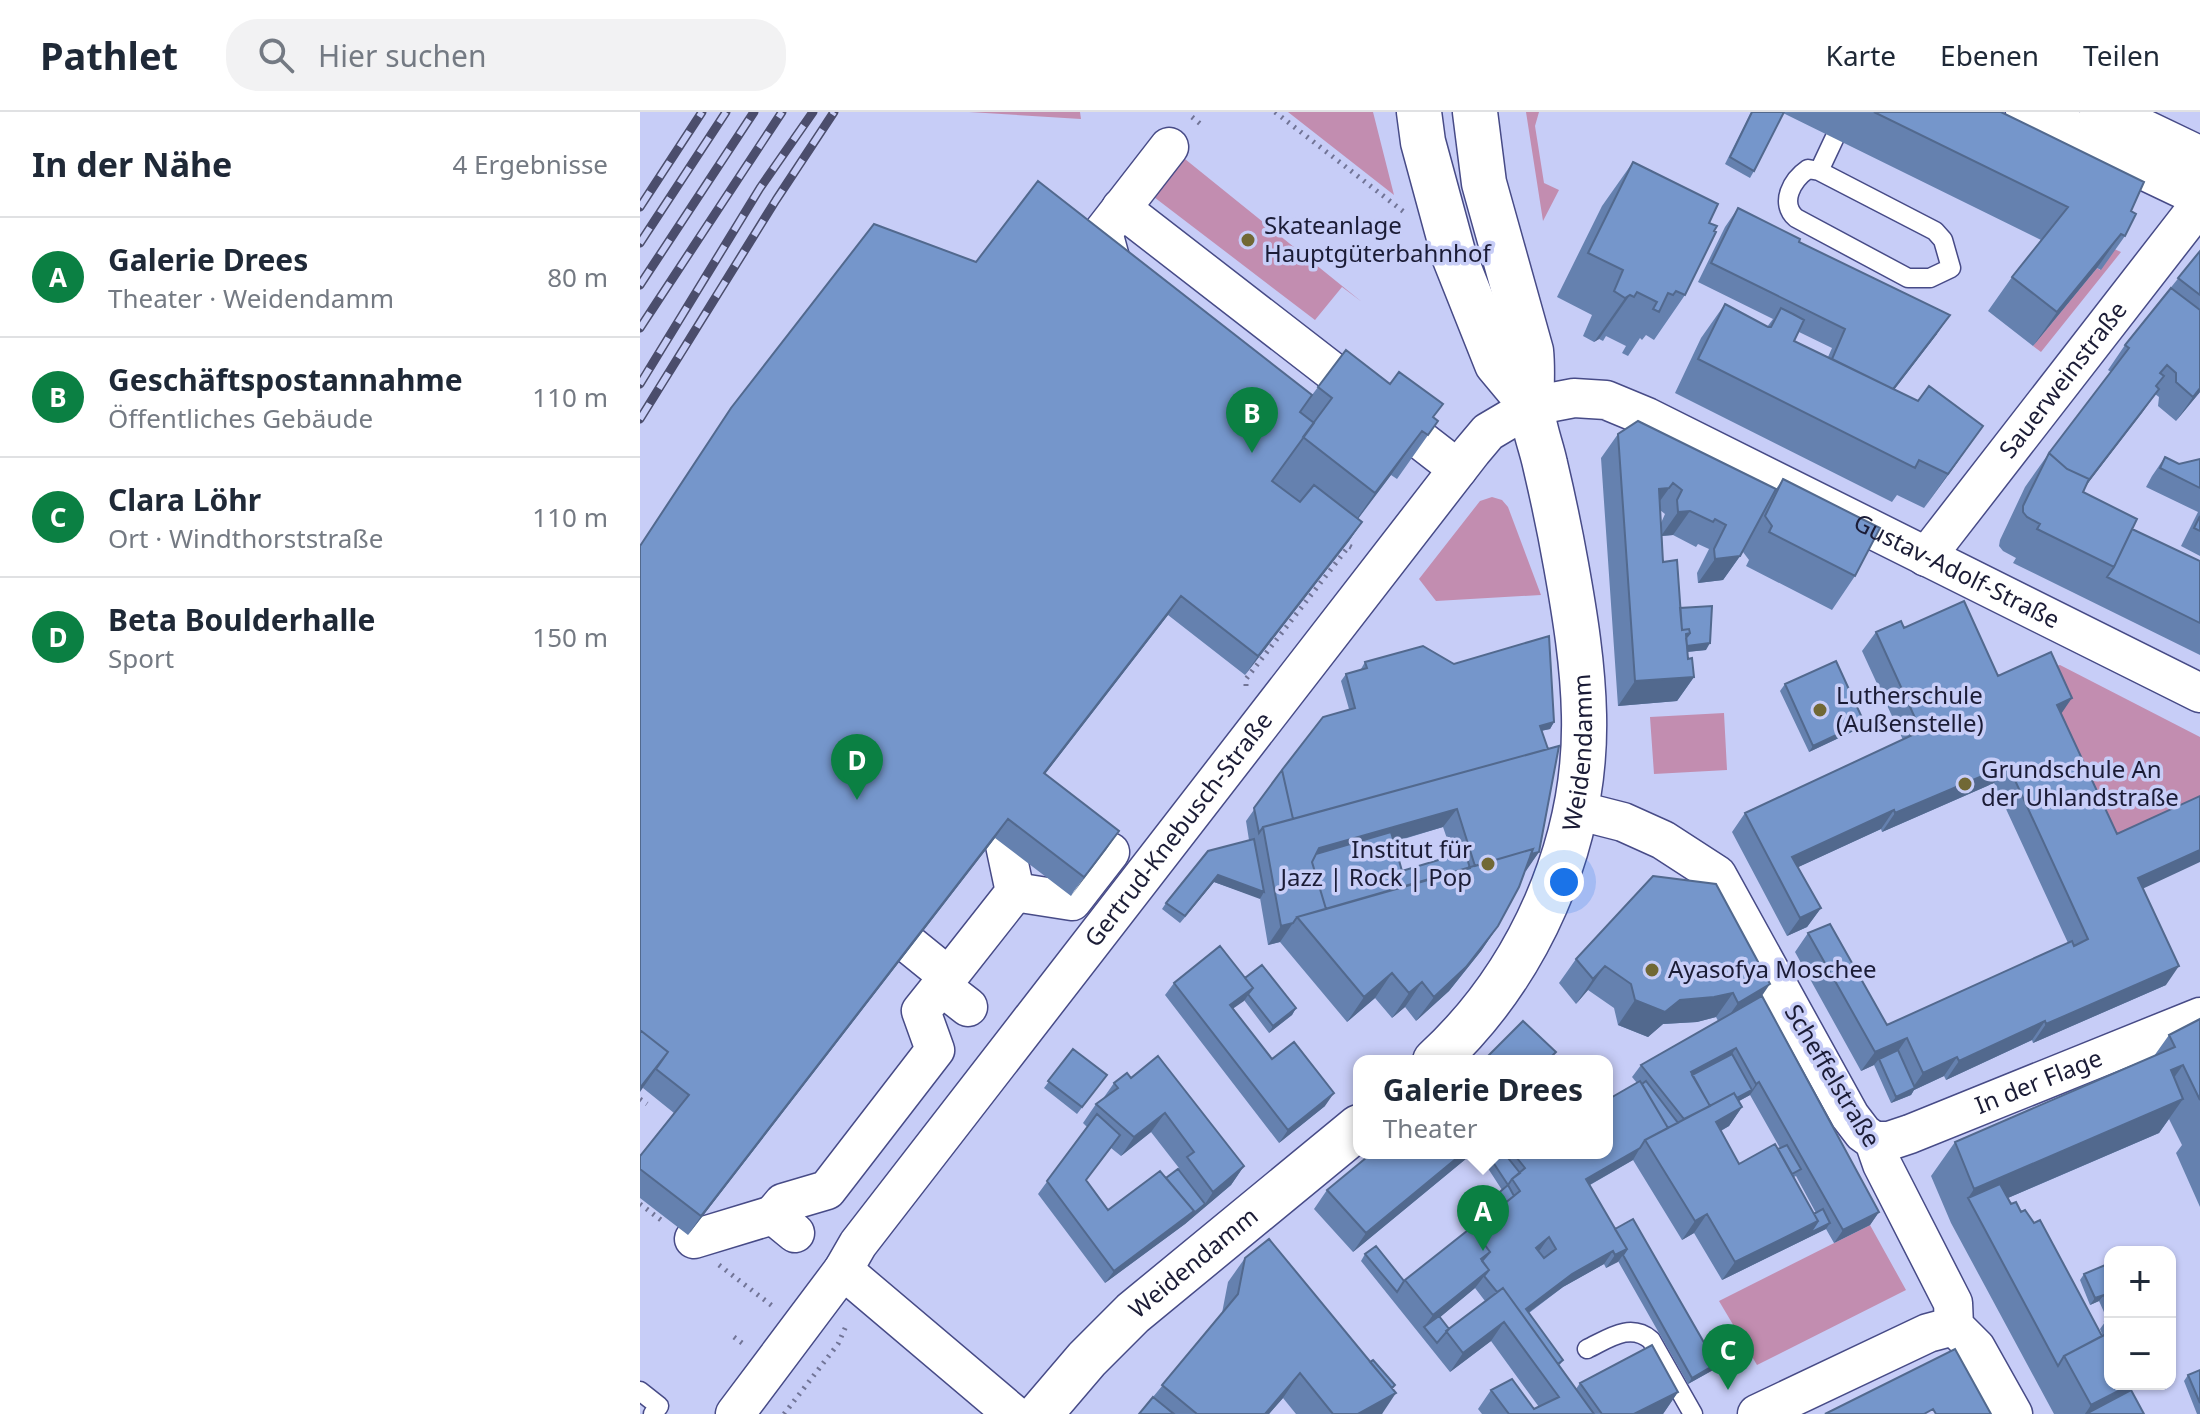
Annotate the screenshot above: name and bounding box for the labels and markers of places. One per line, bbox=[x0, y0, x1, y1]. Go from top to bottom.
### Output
place label: Skateanlage Hauptgüterbahnhof bbox=[1264, 208, 1492, 269]
marker: Skateanlage Hauptgüterbahnhof bbox=[1239, 231, 1257, 249]
pin: B bbox=[1226, 387, 1278, 453]
place label: Lutherschule (Außenstelle) bbox=[1836, 678, 1984, 739]
marker: Lutherschule (Außenstelle) bbox=[1811, 701, 1829, 719]
pin: D bbox=[831, 734, 883, 800]
place label: Grundschule An der Uhlandstraße bbox=[1981, 752, 2179, 813]
marker: Grundschule An der Uhlandstraße bbox=[1956, 775, 1974, 793]
place label: Institut für Jazz | Rock | Pop bbox=[1278, 832, 1472, 893]
marker: Institut für Jazz | Rock | Pop bbox=[1479, 855, 1497, 873]
place label: Ayasofya Moschee bbox=[1668, 952, 1876, 985]
marker: Ayasofya Moschee bbox=[1643, 961, 1661, 979]
pin: A bbox=[1457, 1185, 1509, 1251]
pin: C bbox=[1702, 1324, 1754, 1390]

